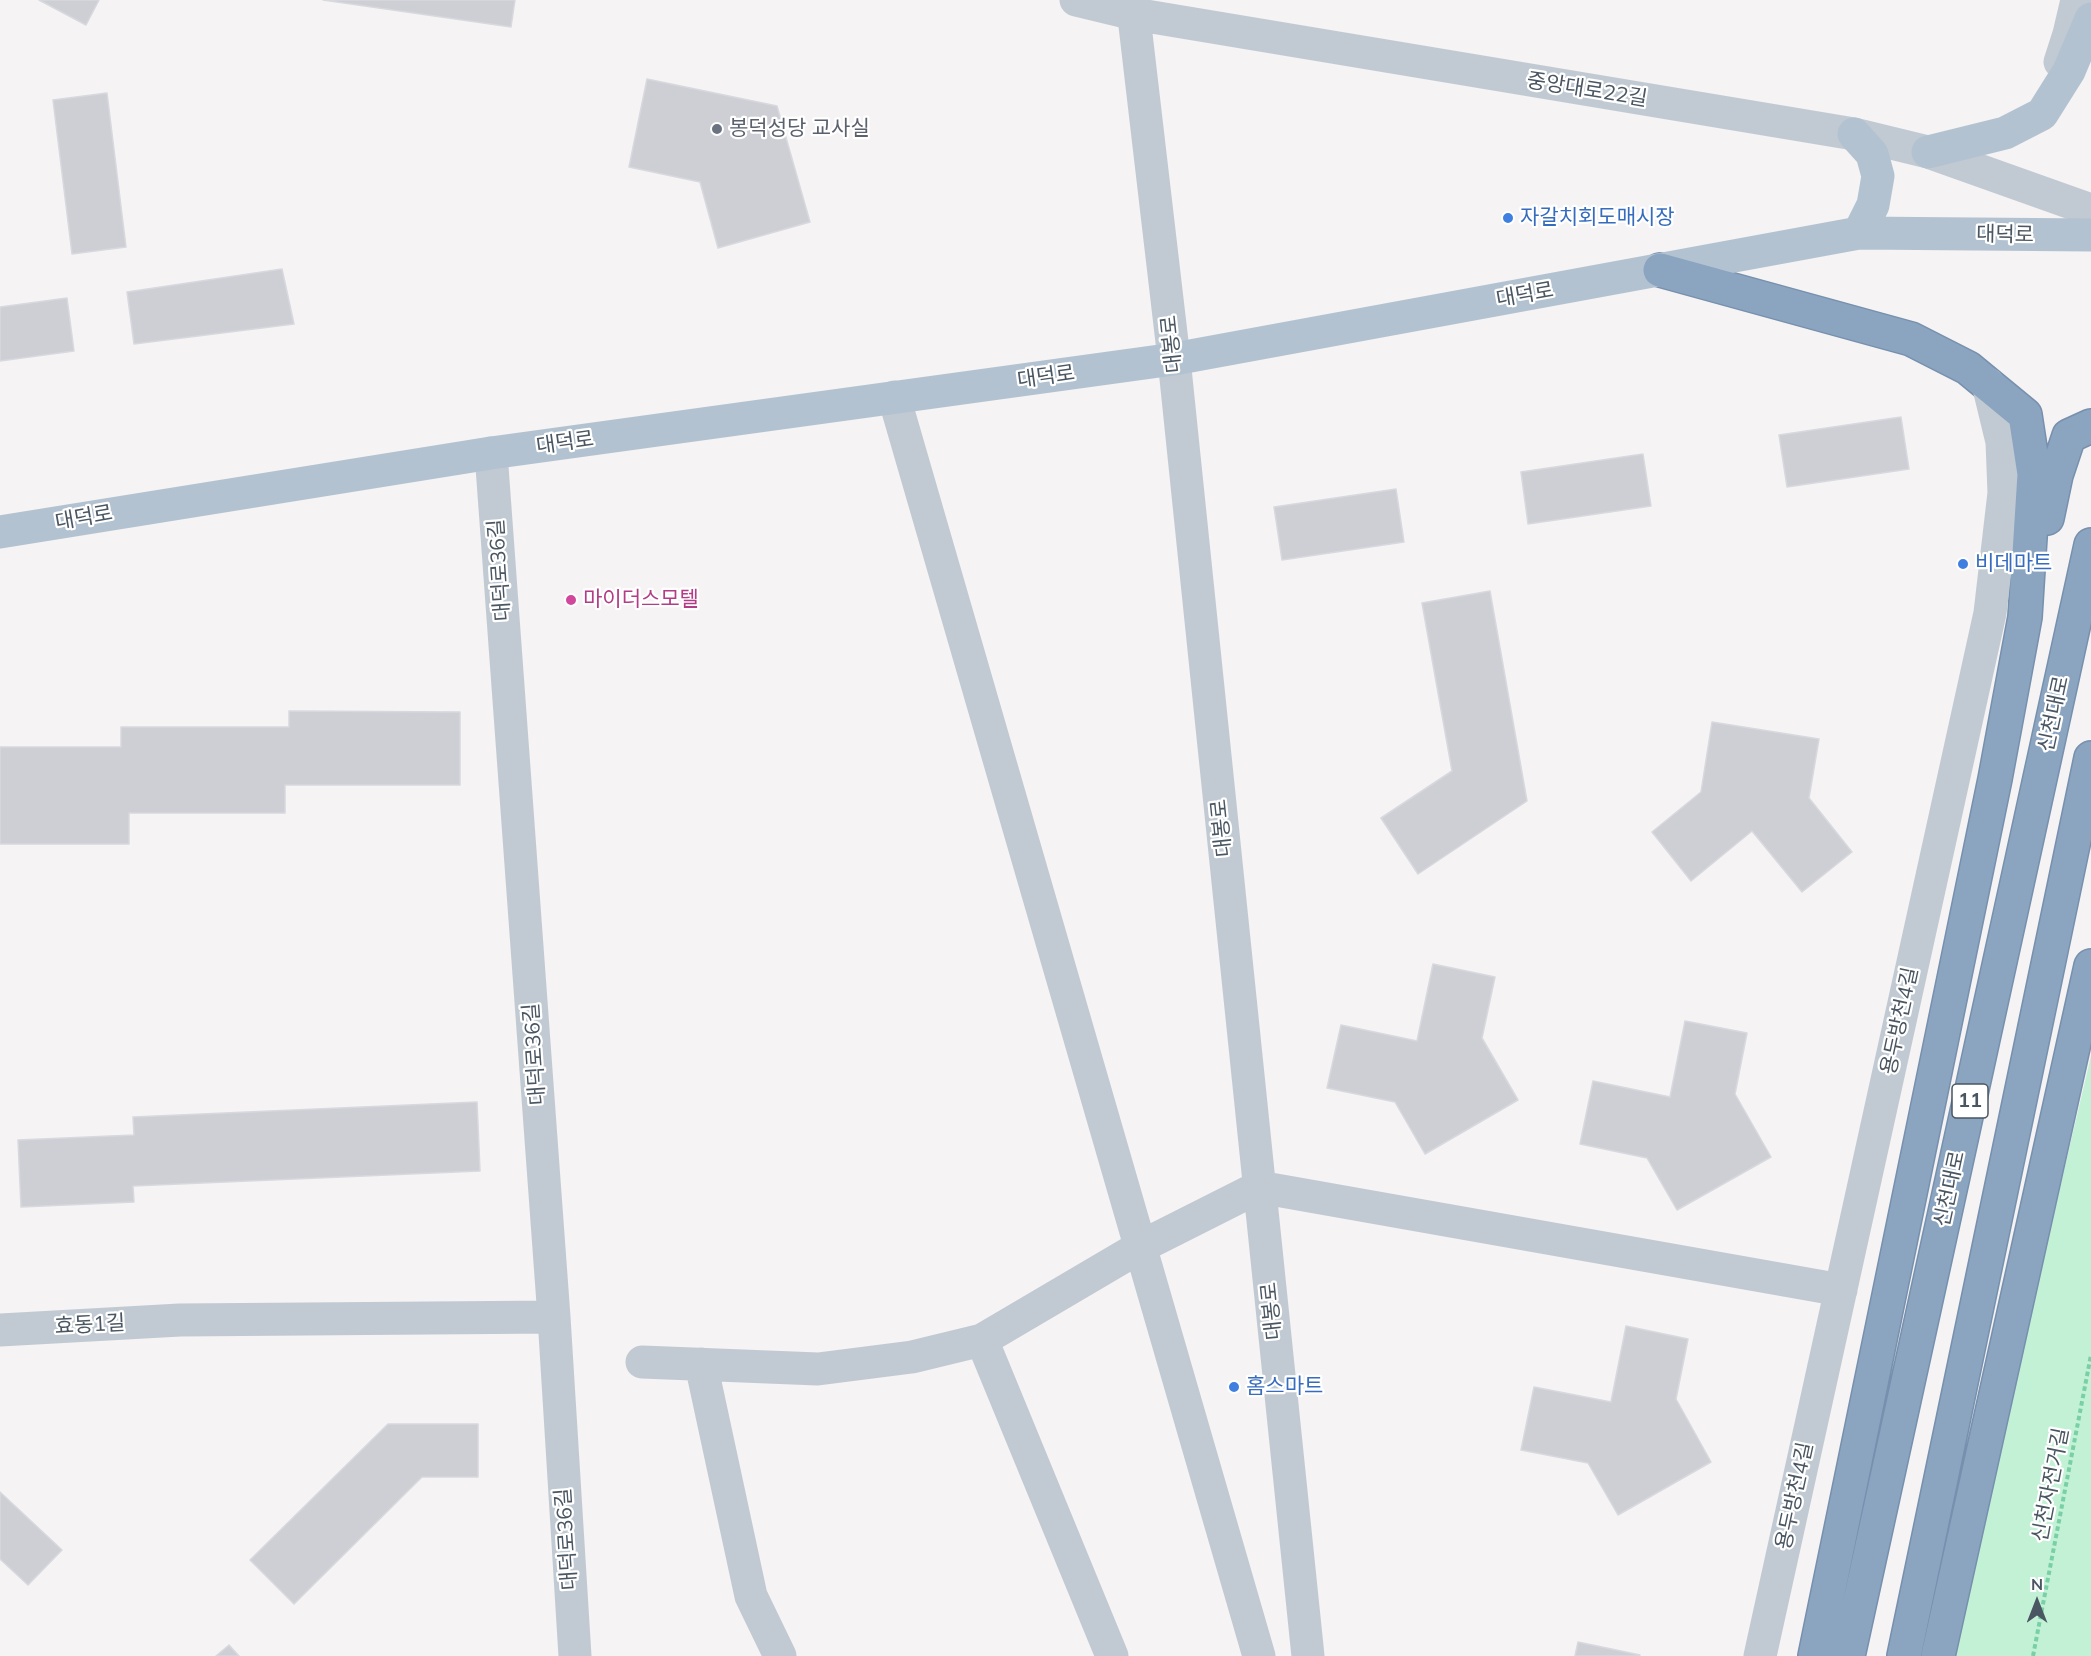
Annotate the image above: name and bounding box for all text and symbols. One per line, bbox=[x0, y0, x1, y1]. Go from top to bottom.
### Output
street label: 중앙대로22길 bbox=[1525, 68, 1649, 112]
place label: 봉덕성당 교사실 bbox=[729, 116, 870, 142]
marker: 봉덕성당 교사실 bbox=[710, 122, 724, 136]
place label: 자갈치회도매시장 bbox=[1520, 205, 1675, 231]
marker: 자갈치회도매시장 bbox=[1501, 211, 1515, 225]
street label: 대덕로 bbox=[1976, 222, 2034, 248]
street label: 대덕로 bbox=[1494, 278, 1556, 312]
street label: 대봉로 bbox=[1156, 314, 1188, 374]
street label: 대덕로 bbox=[1016, 360, 1076, 394]
street label: 대덕로 bbox=[535, 426, 595, 460]
street label: 대덕로 bbox=[53, 501, 115, 535]
street label: 대덕로36길 bbox=[484, 518, 516, 622]
place label: 비데마트 bbox=[1975, 551, 2052, 577]
marker: 비데마트 bbox=[1956, 557, 1970, 571]
place label: 마이더스모텔 bbox=[583, 587, 699, 613]
marker: 마이더스모텔 bbox=[564, 593, 578, 607]
street label: 신천대로 bbox=[2034, 674, 2074, 754]
street label: 대봉로 bbox=[1206, 798, 1238, 858]
street label: 용두방천4길 bbox=[1876, 965, 1924, 1077]
street label: 대덕로36길 bbox=[519, 1002, 551, 1106]
road number: 11 bbox=[1952, 1084, 1988, 1118]
street label: 신천대로 bbox=[1930, 1149, 1970, 1229]
street label: 대봉로 bbox=[1256, 1281, 1288, 1341]
street label: 효동1길 bbox=[54, 1311, 126, 1339]
place label: 홈스마트 bbox=[1246, 1374, 1323, 1400]
marker: 홈스마트 bbox=[1227, 1380, 1241, 1394]
street label: 신천자전거길 bbox=[2028, 1426, 2074, 1544]
street label: 용두방천4길 bbox=[1771, 1440, 1819, 1552]
street label: 대덕로36길 bbox=[551, 1487, 583, 1591]
north arrow bbox=[2007, 1572, 2067, 1632]
text: N bbox=[2031, 1574, 2043, 1594]

